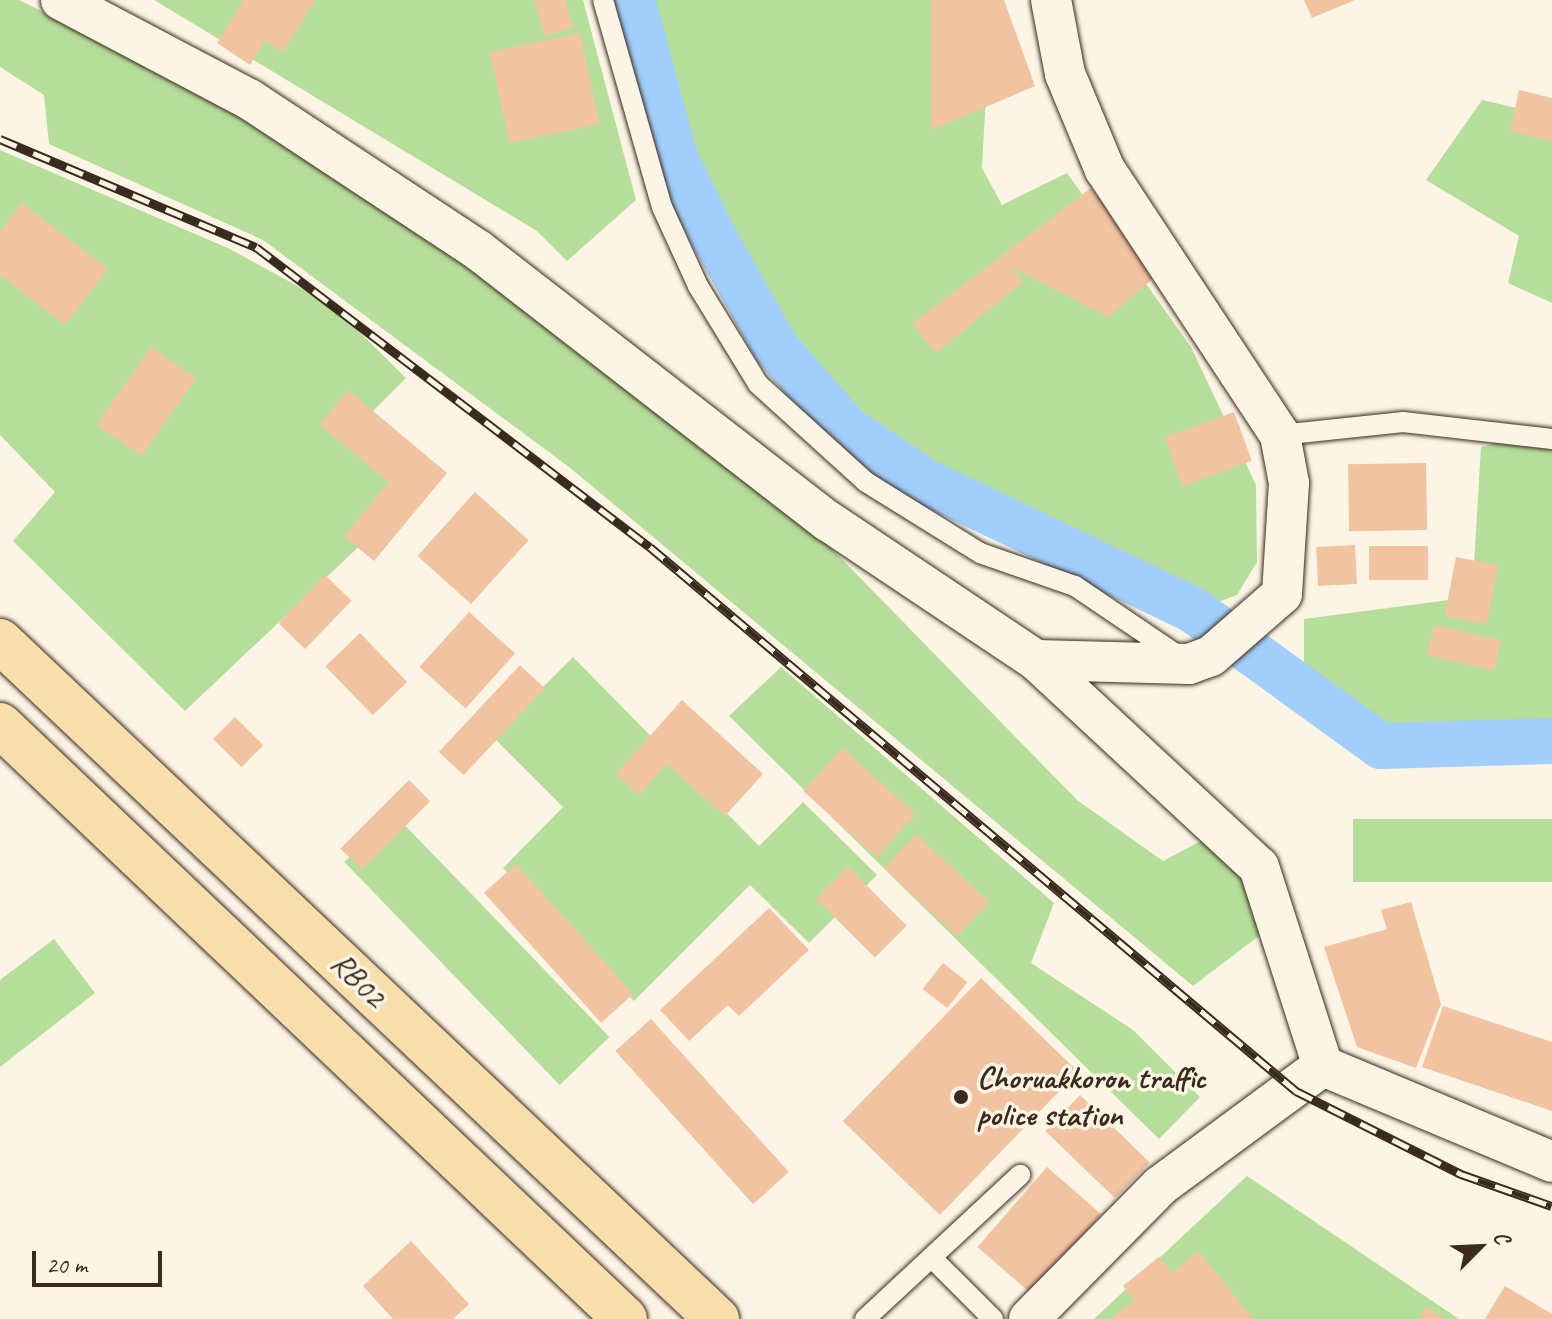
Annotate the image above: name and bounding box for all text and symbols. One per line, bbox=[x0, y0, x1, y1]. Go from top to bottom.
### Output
street label: RB02 bbox=[322, 944, 394, 1016]
place label: Choruakkoron traffic police station bbox=[977, 1060, 1207, 1135]
marker: Choruakkoron traffic police station bbox=[952, 1088, 970, 1106]
north arrow bbox=[1440, 1207, 1520, 1287]
text: С bbox=[1487, 1227, 1517, 1248]
scale bar bbox=[36, 1235, 166, 1285]
text: 20 m bbox=[46, 1250, 87, 1280]

